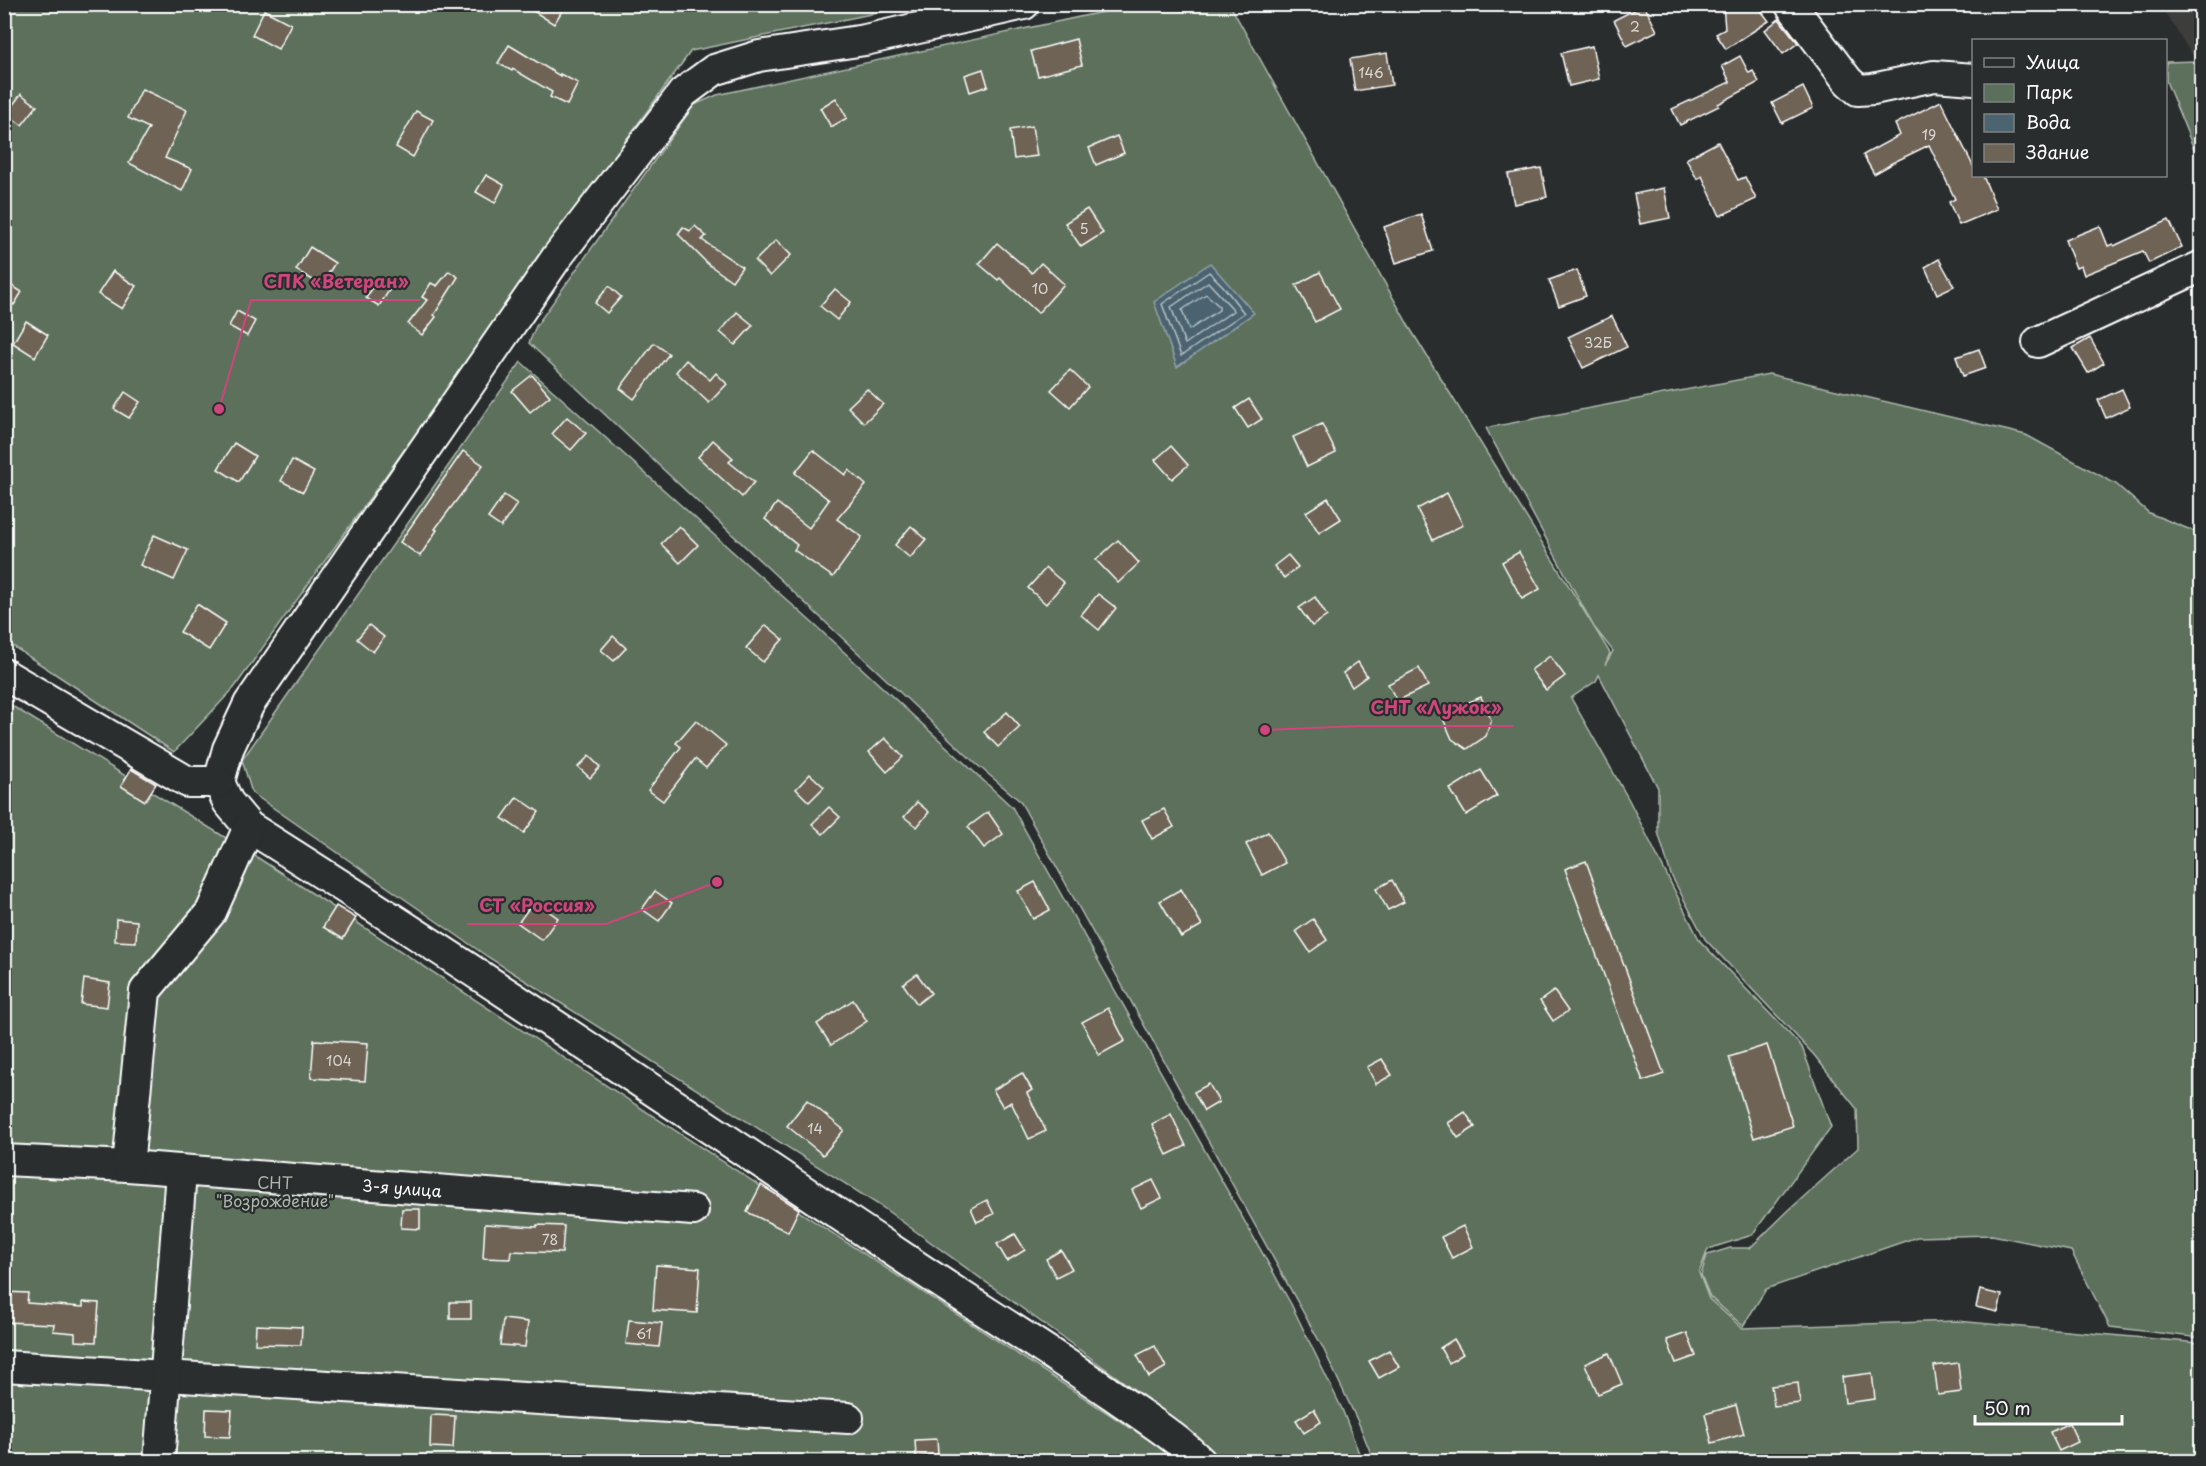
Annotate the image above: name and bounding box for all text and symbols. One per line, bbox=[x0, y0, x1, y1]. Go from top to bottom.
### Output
house number: 2 bbox=[1630, 16, 1640, 37]
legend bbox=[1972, 39, 2167, 177]
text: Улица bbox=[2026, 48, 2080, 75]
house number: 146 bbox=[1358, 62, 1384, 83]
text: Парк bbox=[2026, 78, 2073, 105]
text: Вода bbox=[2026, 108, 2071, 135]
house number: 19 bbox=[1922, 124, 1936, 145]
text: Здание bbox=[2026, 138, 2089, 165]
house number: 5 bbox=[1079, 218, 1089, 239]
callout: СПК «Ветеран» bbox=[251, 264, 420, 300]
text: СПК «Ветеран» bbox=[264, 267, 409, 294]
house number: 10 bbox=[1032, 278, 1048, 299]
house number: 32Б bbox=[1584, 332, 1612, 353]
callout: СНТ «Лужок» bbox=[1359, 690, 1513, 726]
text: СНТ «Лужок» bbox=[1371, 693, 1502, 720]
callout: СТ «Россия» bbox=[467, 888, 606, 924]
text: СТ «Россия» bbox=[479, 891, 595, 918]
house number: 104 bbox=[326, 1050, 352, 1071]
house number: 14 bbox=[807, 1118, 823, 1139]
park label: СНТ "Возрождение" bbox=[216, 1170, 334, 1212]
street label: 3-я улица bbox=[361, 1172, 443, 1202]
house number: 78 bbox=[542, 1229, 558, 1250]
house number: 61 bbox=[636, 1323, 652, 1344]
scale bar bbox=[1975, 1388, 2122, 1426]
text: 50 m bbox=[1984, 1394, 2031, 1421]

